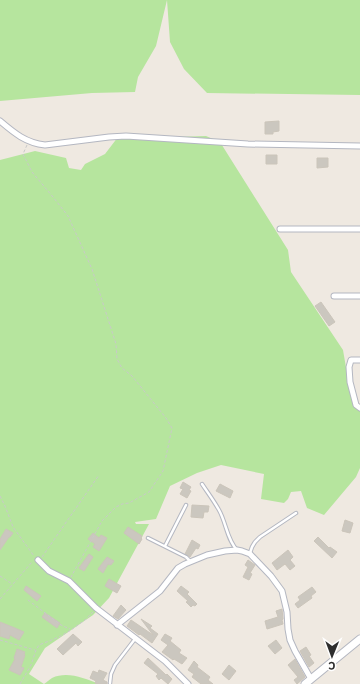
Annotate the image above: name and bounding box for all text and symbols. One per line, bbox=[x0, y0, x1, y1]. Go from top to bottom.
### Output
north arrow bbox=[312, 636, 352, 676]
text: С bbox=[328, 659, 336, 673]

